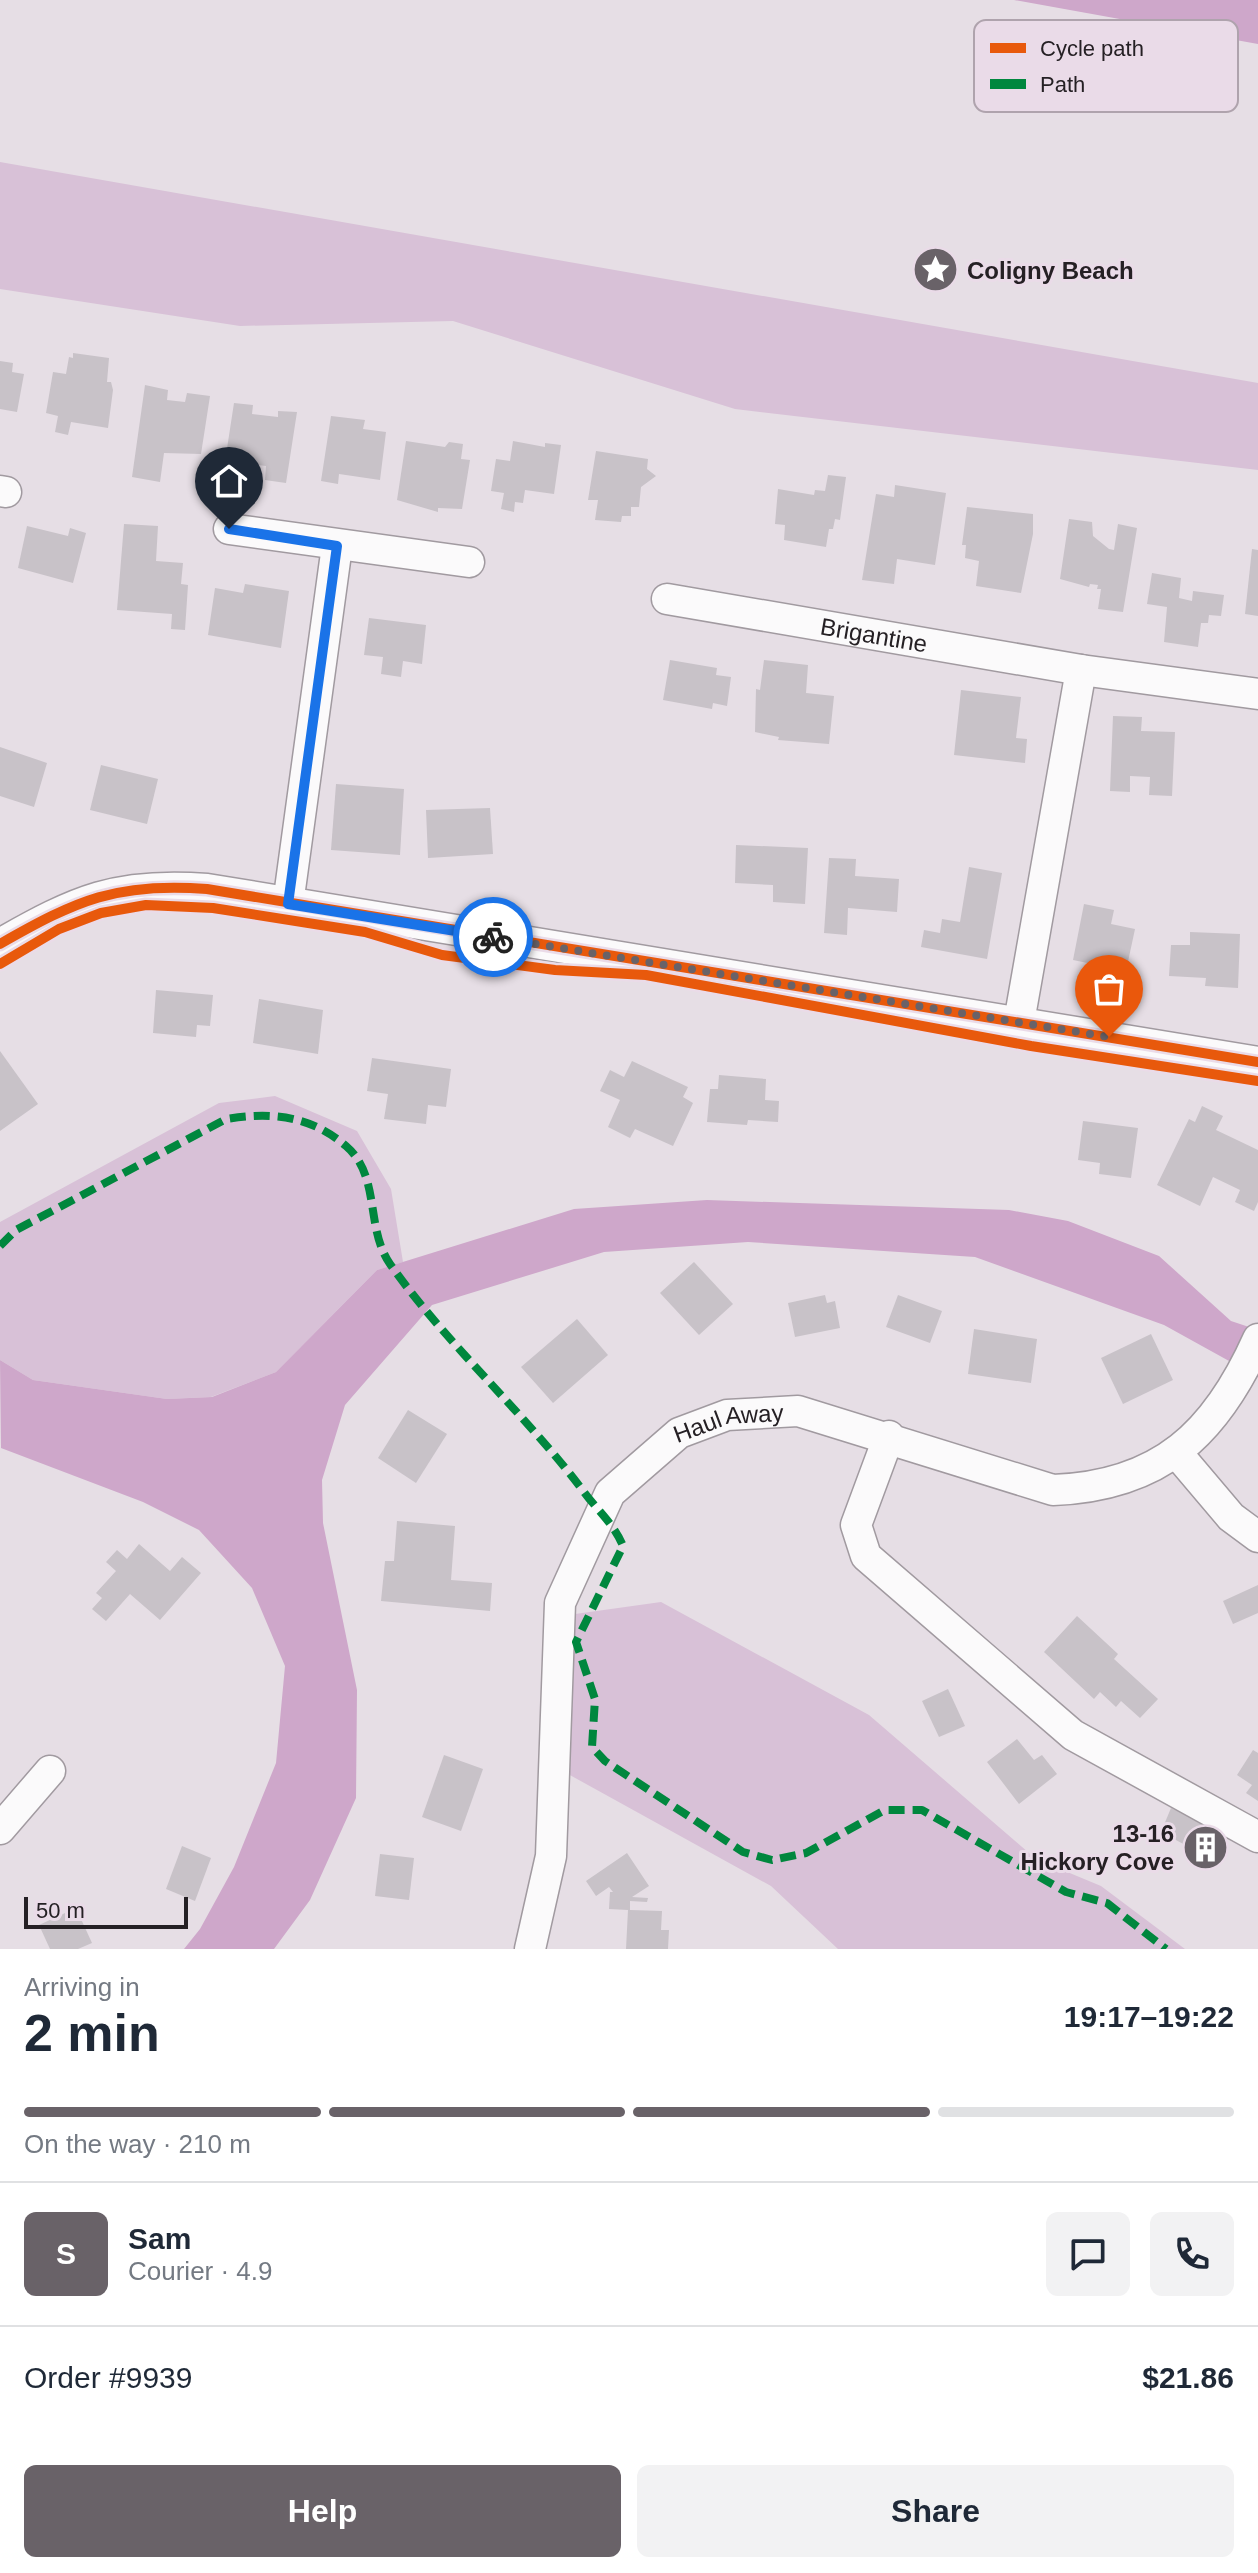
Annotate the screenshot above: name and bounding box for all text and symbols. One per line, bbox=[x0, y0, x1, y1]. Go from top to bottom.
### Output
legend bbox=[974, 20, 1238, 112]
text: Cycle path bbox=[1040, 36, 1144, 61]
text: Path bbox=[1040, 72, 1085, 97]
place icon: Coligny Beach bbox=[912, 246, 960, 294]
place label: Coligny Beach bbox=[967, 257, 1134, 284]
pin bbox=[195, 447, 263, 529]
icon: home bbox=[207, 459, 251, 503]
street label: Brigantine bbox=[818, 612, 930, 657]
courier bbox=[453, 897, 533, 977]
icon: bike bbox=[471, 915, 515, 959]
pin bbox=[1075, 955, 1143, 1037]
icon: bag bbox=[1087, 967, 1131, 1011]
street label: Haul Away bbox=[669, 1398, 784, 1447]
place label: 13-16 Hickory Cove bbox=[1021, 1820, 1174, 1875]
building icon: 13-16 Hickory Cove bbox=[1181, 1823, 1229, 1871]
scale bar bbox=[24, 1893, 188, 1929]
text: 50 m bbox=[36, 1898, 85, 1923]
text: Arriving in bbox=[24, 1972, 140, 2002]
text: 19:17–19:22 bbox=[1064, 2000, 1234, 2033]
text: 2 min bbox=[24, 2004, 160, 2062]
text: On the way · 210 m bbox=[24, 2129, 251, 2159]
button: chat bbox=[1046, 2212, 1130, 2296]
button: phone bbox=[1150, 2212, 1234, 2296]
text: Sam bbox=[128, 2222, 191, 2255]
text: S bbox=[56, 2237, 76, 2270]
text: Courier · 4.9 bbox=[128, 2256, 273, 2286]
text: Order #9939 bbox=[24, 2361, 192, 2394]
text: $21.86 bbox=[1142, 2361, 1234, 2394]
button: Help bbox=[24, 2465, 621, 2557]
button: Share bbox=[637, 2465, 1234, 2557]

